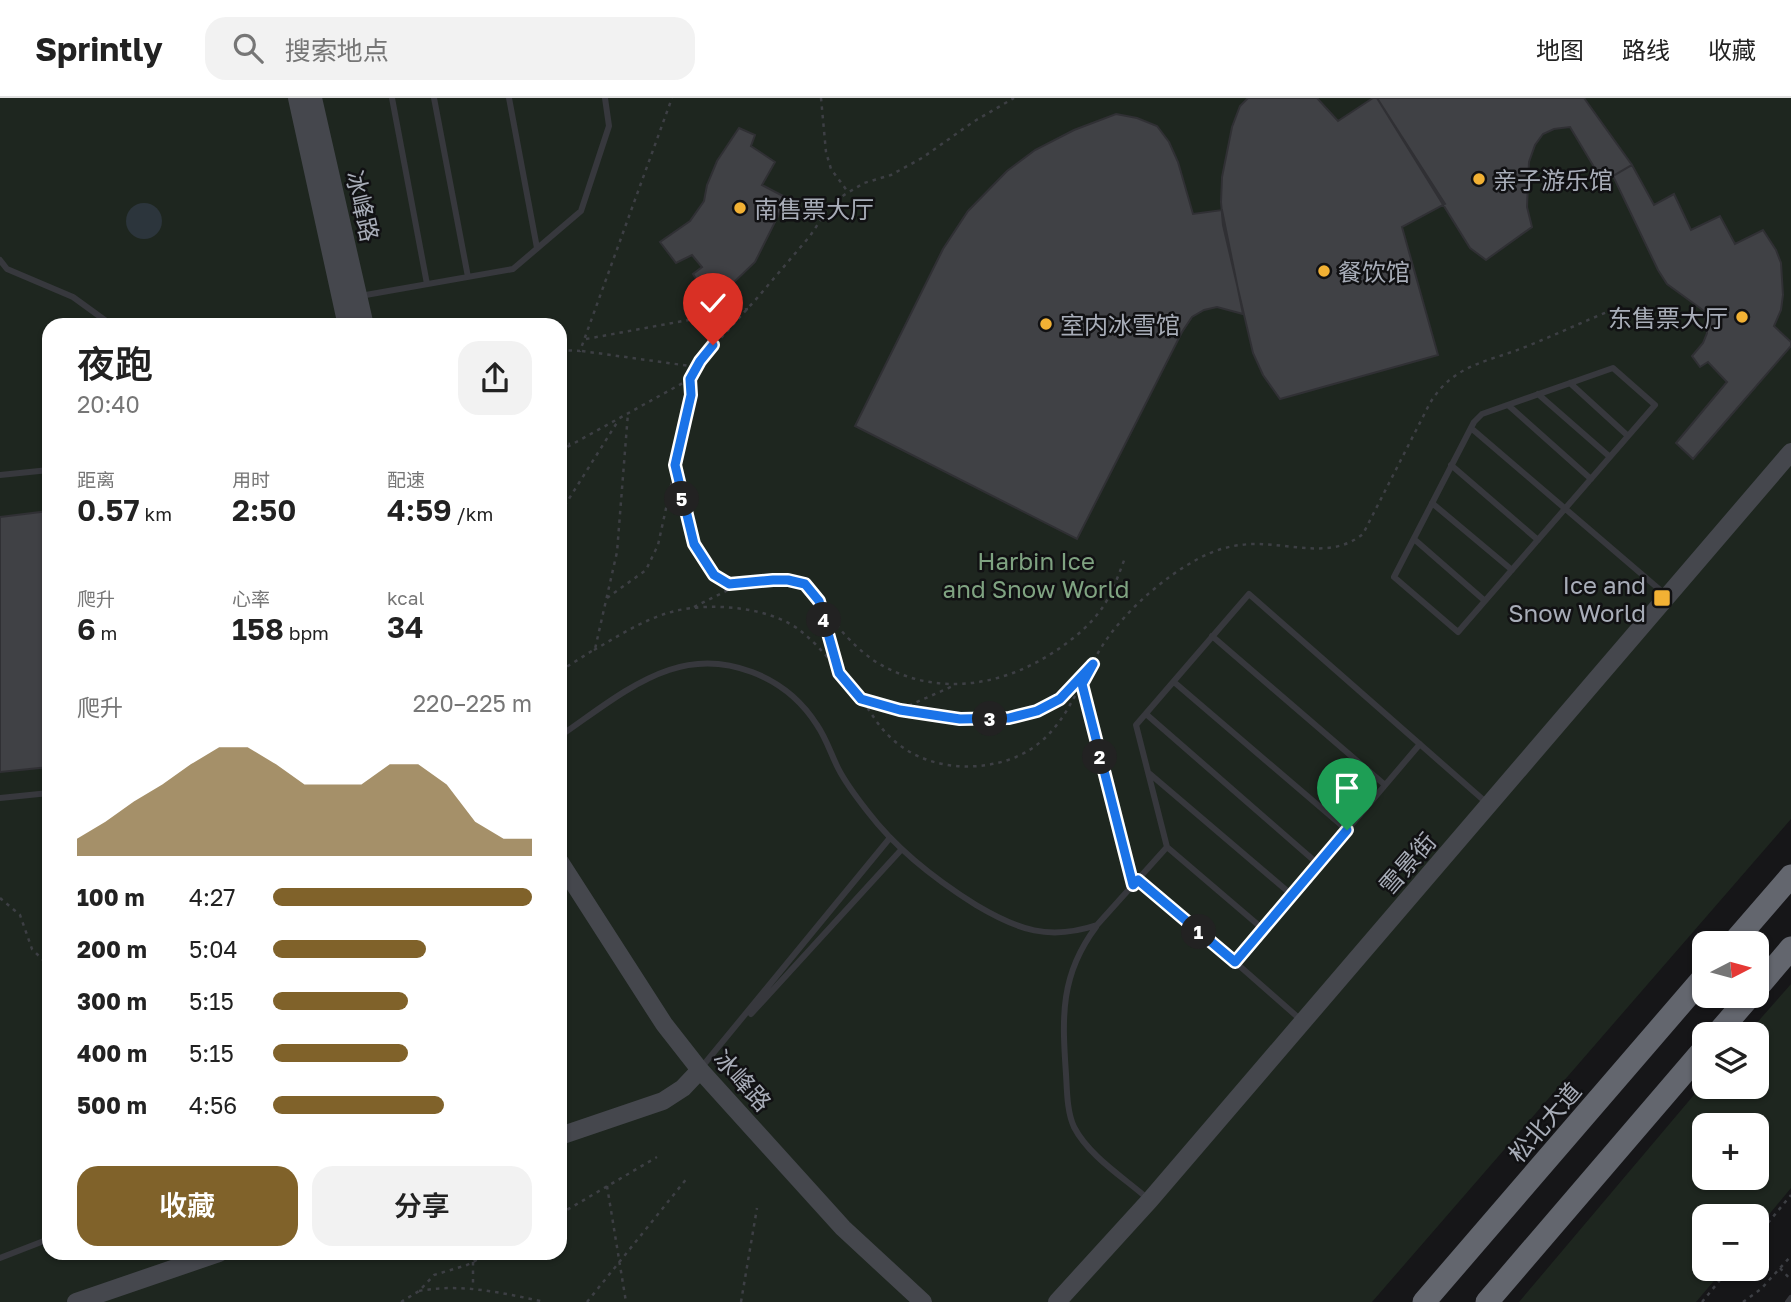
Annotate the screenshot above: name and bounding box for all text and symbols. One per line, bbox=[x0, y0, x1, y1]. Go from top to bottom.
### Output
search box bbox=[205, 17, 695, 80]
text: Sprintly bbox=[35, 29, 163, 68]
icon: search bbox=[229, 29, 267, 67]
text: 搜索地点 bbox=[285, 35, 389, 66]
text: 地图 bbox=[1536, 35, 1584, 64]
text: 路线 bbox=[1622, 35, 1670, 64]
text: 收藏 bbox=[1708, 35, 1756, 64]
place label: 亲子游乐馆 bbox=[1493, 165, 1613, 194]
street label: 冰峰路 bbox=[341, 168, 385, 244]
marker: 亲子游乐馆 bbox=[1471, 171, 1487, 187]
place label: 南售票大厅 bbox=[754, 194, 874, 223]
marker: 南售票大厅 bbox=[732, 200, 748, 216]
place label: 餐饮馆 bbox=[1338, 257, 1410, 286]
marker: 餐饮馆 bbox=[1316, 263, 1332, 279]
pin bbox=[683, 273, 743, 345]
icon: check bbox=[694, 284, 732, 322]
place label: 东售票大厅 bbox=[1608, 303, 1728, 332]
marker: 东售票大厅 bbox=[1734, 309, 1750, 325]
place label: 室内冰雪馆 bbox=[1060, 310, 1180, 339]
marker: 室内冰雪馆 bbox=[1038, 316, 1054, 332]
text: 夜跑 bbox=[77, 341, 153, 386]
button: share bbox=[458, 341, 532, 415]
text: 20:40 bbox=[77, 390, 140, 418]
text: 距离 bbox=[77, 468, 115, 491]
text: 用时 bbox=[232, 468, 270, 491]
text: 配速 bbox=[387, 468, 425, 491]
pin: 5 bbox=[664, 482, 700, 516]
text: 5 bbox=[676, 487, 687, 510]
text: 0.57 bbox=[77, 492, 140, 528]
text: 2:50 bbox=[232, 492, 296, 528]
text: 4:59 bbox=[387, 492, 452, 528]
text: km bbox=[140, 502, 172, 525]
text: /km bbox=[452, 502, 493, 525]
park label: Harbin Ice and Snow World bbox=[943, 546, 1129, 603]
place label: Ice and Snow World bbox=[1508, 570, 1646, 627]
text: kcal bbox=[387, 586, 425, 609]
text: 爬升 bbox=[77, 587, 115, 610]
text: 心率 bbox=[232, 587, 270, 610]
marker: Ice and Snow World bbox=[1652, 588, 1672, 608]
pin: 4 bbox=[806, 602, 842, 638]
text: 4 bbox=[818, 608, 829, 631]
text: 34 bbox=[387, 609, 424, 645]
text: 6 bbox=[77, 611, 96, 647]
text: 158 bbox=[232, 611, 284, 647]
text: m bbox=[96, 621, 117, 644]
text: bpm bbox=[284, 621, 329, 644]
text: 220–225 m bbox=[413, 689, 532, 717]
text: 爬升 bbox=[77, 693, 123, 721]
pin: 3 bbox=[972, 702, 1007, 736]
text: 3 bbox=[984, 707, 995, 730]
pin: 2 bbox=[1082, 740, 1118, 774]
text: 2 bbox=[1094, 745, 1105, 768]
pin bbox=[1317, 758, 1377, 830]
icon: arrive bbox=[1328, 769, 1366, 807]
street label: 雪景街 bbox=[1372, 826, 1442, 900]
text: 100 m bbox=[77, 883, 145, 911]
text: 4:27 bbox=[189, 883, 235, 911]
pin: 1 bbox=[1182, 914, 1216, 950]
text: 1 bbox=[1194, 920, 1203, 943]
north arrow bbox=[1692, 931, 1769, 1008]
map controls bbox=[1692, 931, 1769, 1281]
text: 200 m bbox=[77, 935, 147, 963]
text: 5:04 bbox=[189, 935, 238, 963]
text: 300 m bbox=[77, 987, 147, 1015]
text: 5:15 bbox=[189, 987, 234, 1015]
button: layers bbox=[1692, 1022, 1769, 1099]
text: 400 m bbox=[77, 1039, 147, 1067]
text: 5:15 bbox=[189, 1039, 234, 1067]
street label: 冰峰路 bbox=[708, 1044, 778, 1116]
street label: 松北大道 bbox=[1502, 1076, 1586, 1168]
text: 500 m bbox=[77, 1091, 147, 1119]
text: 4:56 bbox=[189, 1091, 237, 1119]
button: + bbox=[1692, 1113, 1769, 1190]
button: 收藏 bbox=[77, 1166, 298, 1246]
button: 分享 bbox=[312, 1166, 532, 1246]
button: − bbox=[1692, 1204, 1769, 1281]

